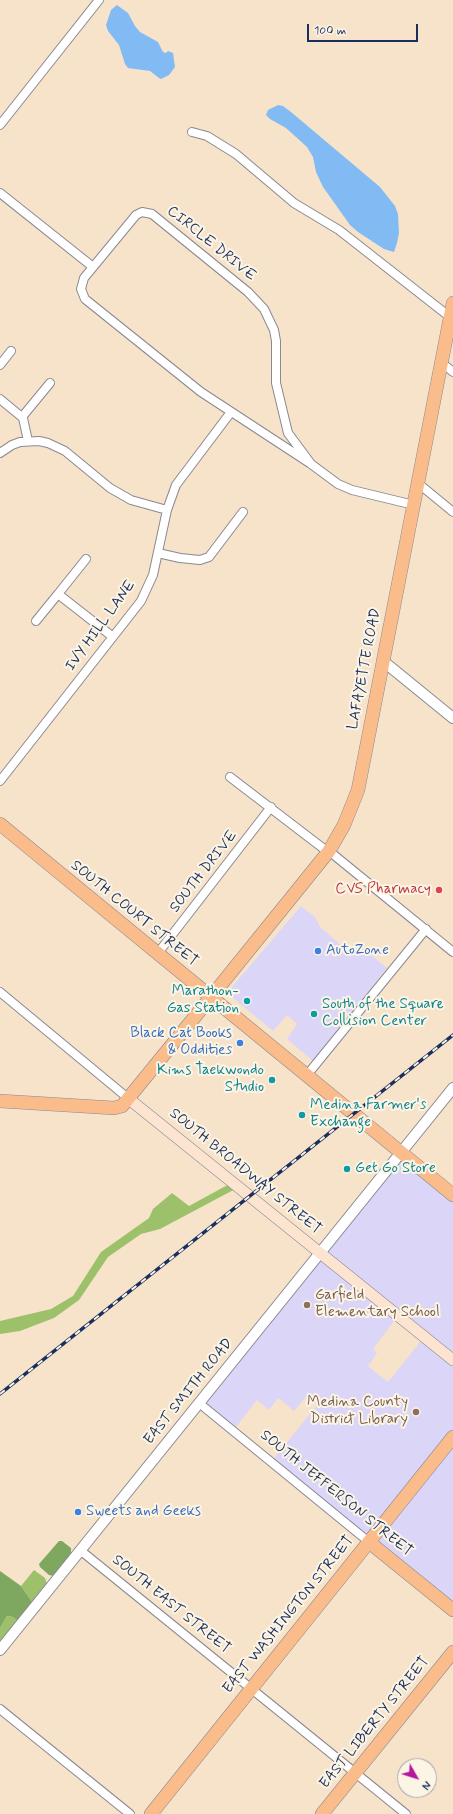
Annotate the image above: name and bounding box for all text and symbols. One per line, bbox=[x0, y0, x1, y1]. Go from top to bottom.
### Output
scale bar bbox=[309, 16, 420, 42]
text: 100 m bbox=[314, 23, 346, 39]
street label: CIRCLE DRIVE bbox=[163, 203, 259, 285]
street label: IVY HILL LANE bbox=[62, 577, 140, 675]
street label: LAFAYETTE ROAD bbox=[344, 607, 386, 731]
street label: SOUTH DRIVE bbox=[166, 827, 242, 917]
street label: SOUTH COURT STREET bbox=[67, 857, 201, 971]
place label: CVS Pharmacy bbox=[335, 881, 431, 899]
marker: CVS Pharmacy bbox=[434, 885, 444, 895]
place label: AutoZone bbox=[326, 942, 389, 960]
marker: AutoZone bbox=[313, 946, 323, 956]
place label: Marathon- Gas Station bbox=[167, 983, 239, 1018]
marker: Marathon- Gas Station bbox=[242, 996, 252, 1006]
place label: South of the Square Collision Center bbox=[322, 996, 444, 1031]
marker: South of the Square Collision Center bbox=[309, 1009, 319, 1019]
place label: Black Cat Books & Oddities bbox=[130, 1025, 232, 1060]
marker: Black Cat Books & Oddities bbox=[235, 1038, 245, 1048]
place label: Kims Taekwondo Studio bbox=[157, 1062, 264, 1097]
marker: Kims Taekwondo Studio bbox=[267, 1075, 277, 1085]
place label: Medina Farmer's Exchange bbox=[310, 1097, 426, 1132]
street label: SOUTH BROADWAY STREET bbox=[165, 1105, 325, 1239]
marker: Medina Farmer's Exchange bbox=[297, 1110, 307, 1120]
place label: Get Go Store bbox=[355, 1160, 436, 1178]
marker: Get Go Store bbox=[342, 1164, 352, 1174]
place label: Garfield Elementary School bbox=[315, 1287, 440, 1322]
marker: Garfield Elementary School bbox=[302, 1300, 312, 1310]
street label: EAST SMITH ROAD bbox=[141, 1335, 237, 1449]
place label: Medina County District Library bbox=[307, 1394, 408, 1429]
marker: Medina County District Library bbox=[411, 1407, 421, 1417]
street label: SOUTH JEFFERSON STREET bbox=[256, 1427, 416, 1561]
place label: Sweets and Geeks bbox=[86, 1503, 201, 1521]
marker: Sweets and Geeks bbox=[73, 1507, 83, 1517]
street label: EAST WASHINGTON STREET bbox=[220, 1532, 358, 1698]
street label: SOUTH EAST STREET bbox=[108, 1552, 234, 1658]
street label: EAST LIBERTY STREET bbox=[316, 1653, 434, 1793]
north arrow bbox=[397, 1758, 437, 1798]
text: N bbox=[418, 1778, 433, 1792]

